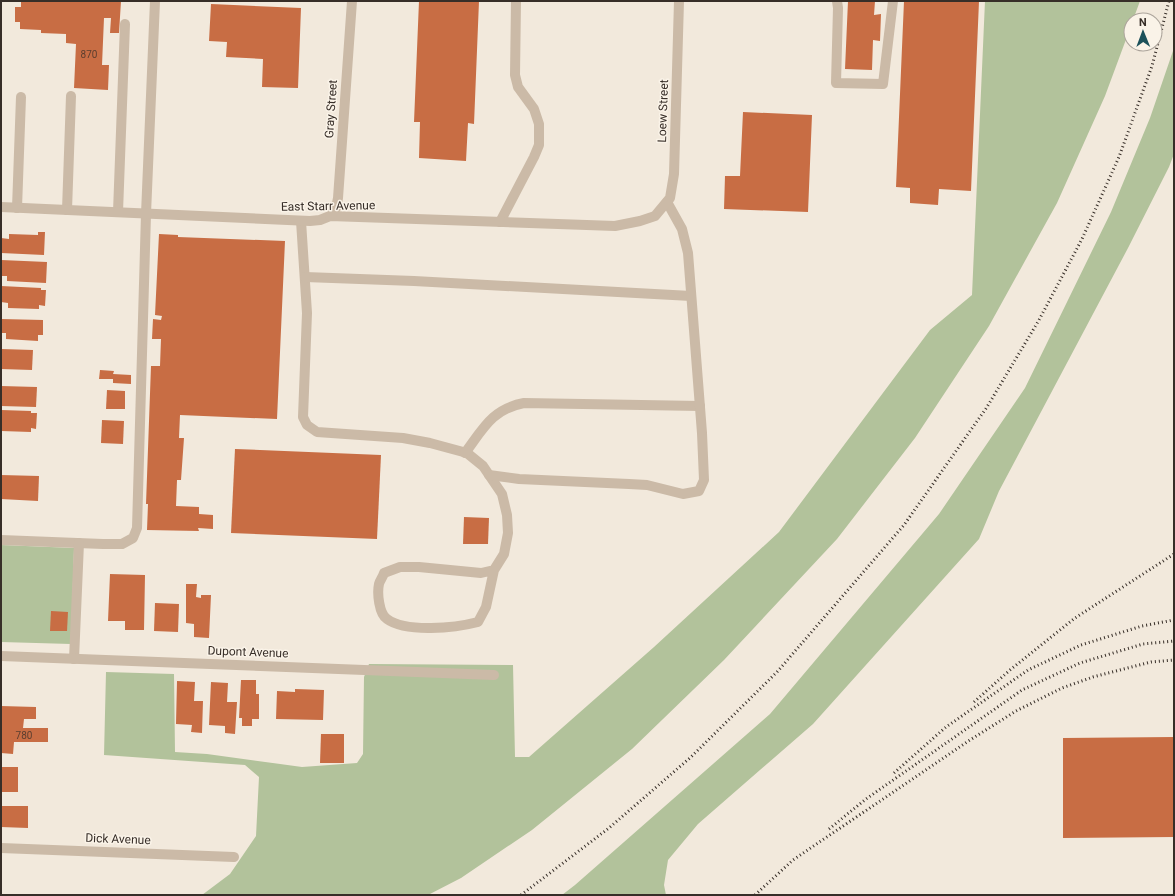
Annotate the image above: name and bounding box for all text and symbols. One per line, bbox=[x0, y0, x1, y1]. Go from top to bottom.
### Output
north arrow bbox=[1123, 12, 1163, 52]
text: N bbox=[1139, 16, 1147, 29]
house number: 870 bbox=[81, 49, 98, 60]
street label: Gray Street bbox=[322, 79, 340, 139]
street label: Loew Street bbox=[655, 79, 671, 143]
street label: East Starr Avenue bbox=[281, 198, 375, 214]
street label: Dupont Avenue bbox=[207, 644, 289, 660]
house number: 780 bbox=[16, 730, 33, 741]
street label: Dick Avenue bbox=[85, 831, 151, 847]

